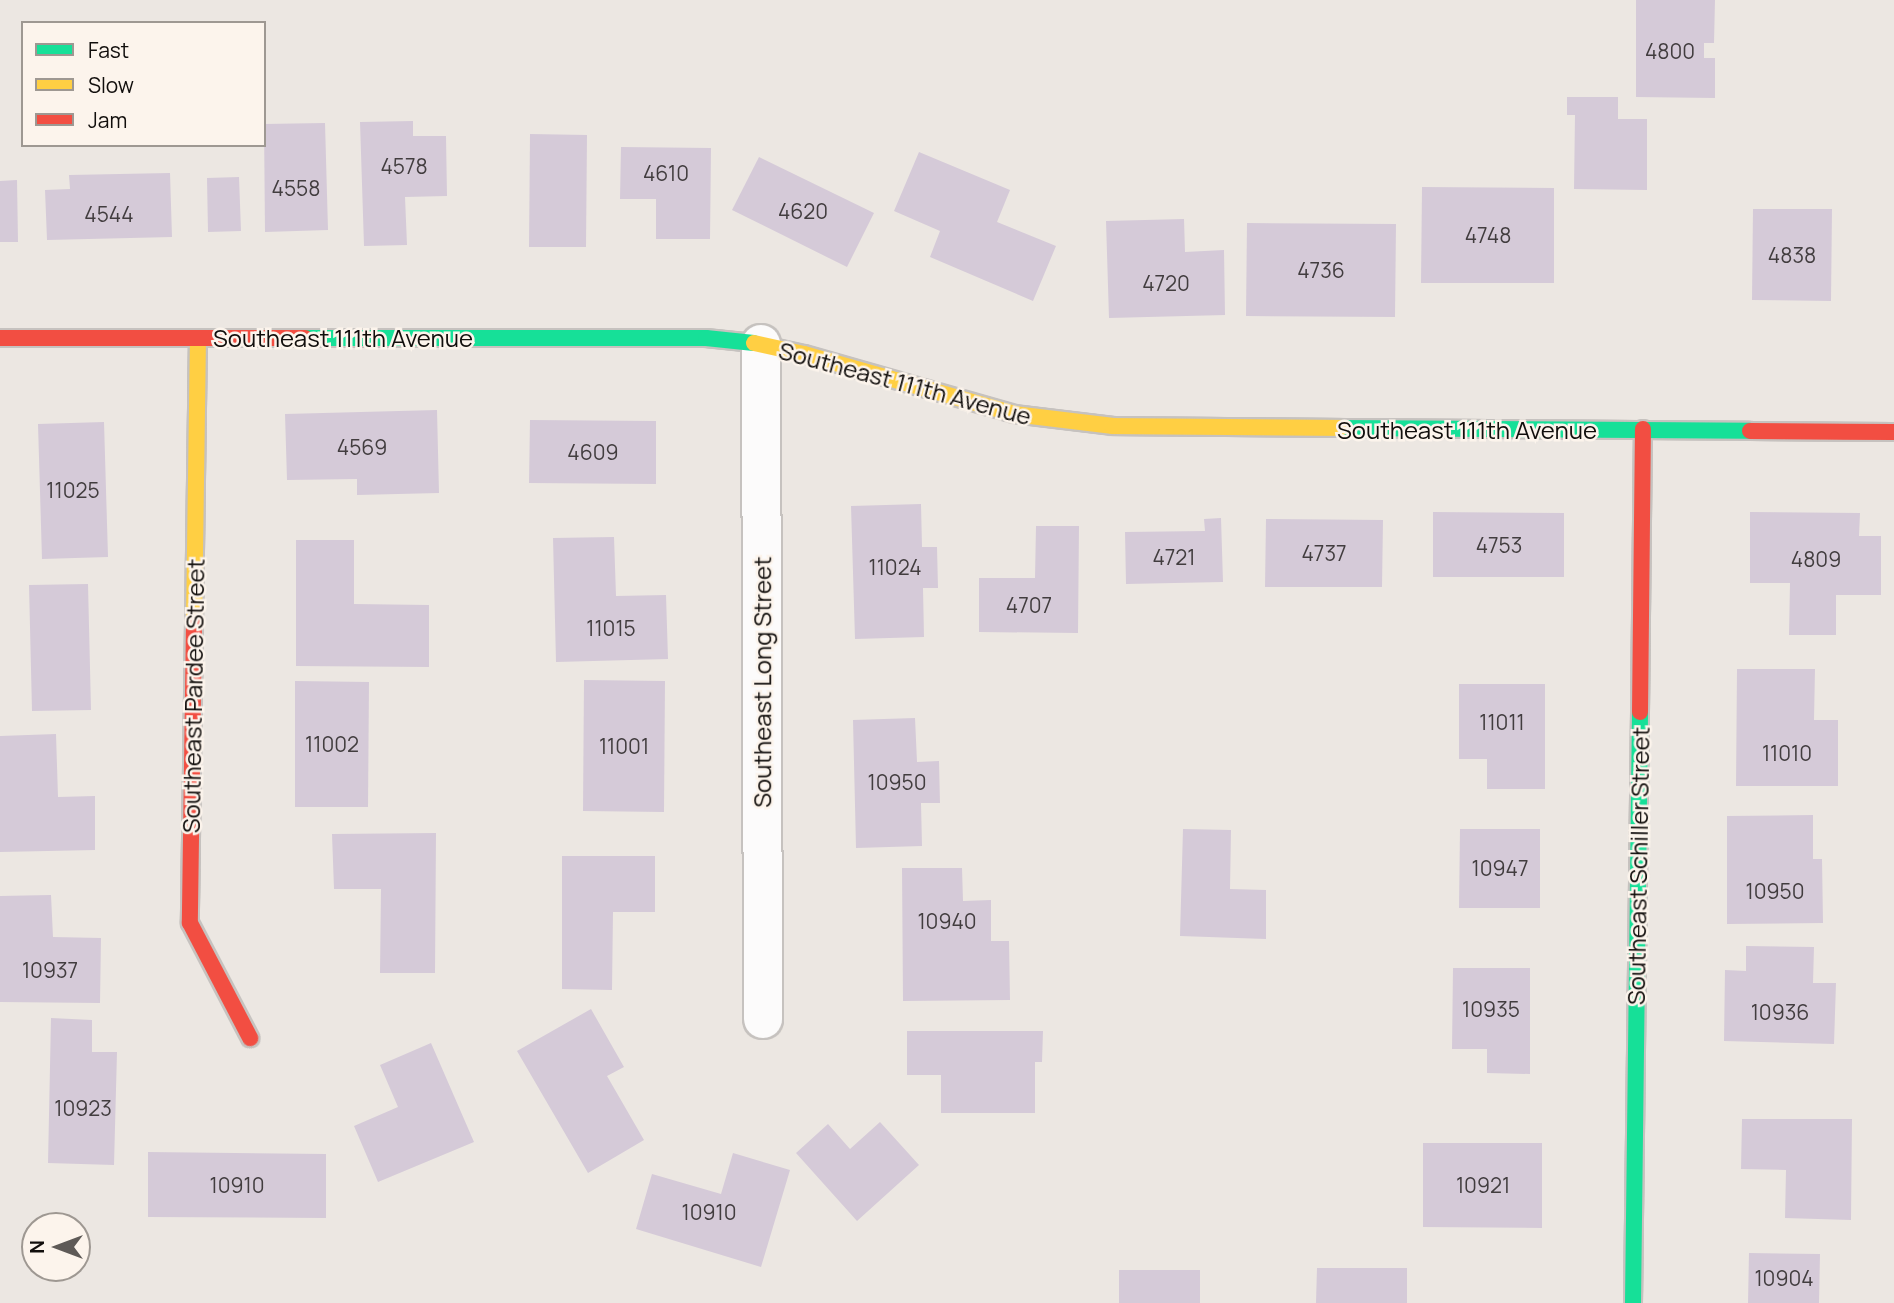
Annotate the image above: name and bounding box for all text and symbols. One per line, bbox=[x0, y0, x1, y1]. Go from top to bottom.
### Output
legend bbox=[21, 21, 266, 147]
text: Fast bbox=[88, 36, 129, 64]
house number: 4800 bbox=[1645, 38, 1695, 64]
text: Slow bbox=[88, 71, 134, 99]
text: Jam bbox=[88, 106, 127, 134]
house number: 4578 bbox=[380, 153, 428, 179]
house number: 4610 bbox=[643, 160, 689, 186]
house number: 4558 bbox=[272, 175, 320, 201]
house number: 4620 bbox=[778, 198, 828, 224]
house number: 4544 bbox=[84, 201, 134, 227]
house number: 4748 bbox=[1465, 222, 1511, 248]
house number: 4838 bbox=[1768, 242, 1816, 268]
house number: 4736 bbox=[1297, 257, 1345, 283]
house number: 4720 bbox=[1142, 270, 1190, 296]
street label: Southeast 111th Avenue bbox=[213, 324, 473, 352]
street label: Southeast 111th Avenue bbox=[776, 335, 1034, 431]
street label: Southeast 111th Avenue bbox=[1337, 416, 1597, 444]
house number: 4569 bbox=[337, 434, 387, 460]
house number: 4609 bbox=[567, 439, 619, 465]
house number: 11025 bbox=[46, 477, 100, 503]
house number: 4753 bbox=[1476, 532, 1522, 558]
house number: 4737 bbox=[1301, 540, 1347, 566]
house number: 4721 bbox=[1152, 544, 1196, 570]
house number: 4809 bbox=[1791, 546, 1841, 572]
house number: 11024 bbox=[868, 554, 922, 580]
street label: Southeast Long Street bbox=[748, 556, 776, 808]
street label: Southeast Pardee Street bbox=[176, 559, 210, 833]
house number: 4707 bbox=[1006, 592, 1052, 618]
house number: 11015 bbox=[586, 615, 636, 641]
house number: 11011 bbox=[1479, 709, 1525, 735]
street label: Southeast Schiller Street bbox=[1621, 727, 1655, 1005]
house number: 11002 bbox=[305, 731, 359, 757]
house number: 11001 bbox=[599, 733, 649, 759]
house number: 11010 bbox=[1762, 740, 1812, 766]
house number: 10950 bbox=[868, 769, 926, 795]
house number: 10947 bbox=[1472, 855, 1528, 881]
house number: 10950 bbox=[1746, 878, 1804, 904]
house number: 10940 bbox=[917, 908, 977, 934]
house number: 10937 bbox=[22, 957, 78, 983]
house number: 10935 bbox=[1462, 996, 1520, 1022]
house number: 10936 bbox=[1751, 999, 1809, 1025]
house number: 10923 bbox=[54, 1095, 112, 1121]
house number: 10910 bbox=[209, 1172, 265, 1198]
house number: 10921 bbox=[1456, 1172, 1510, 1198]
house number: 10910 bbox=[681, 1199, 737, 1225]
north arrow bbox=[21, 1212, 91, 1282]
text: N bbox=[24, 1240, 50, 1254]
house number: 10904 bbox=[1754, 1265, 1814, 1291]

